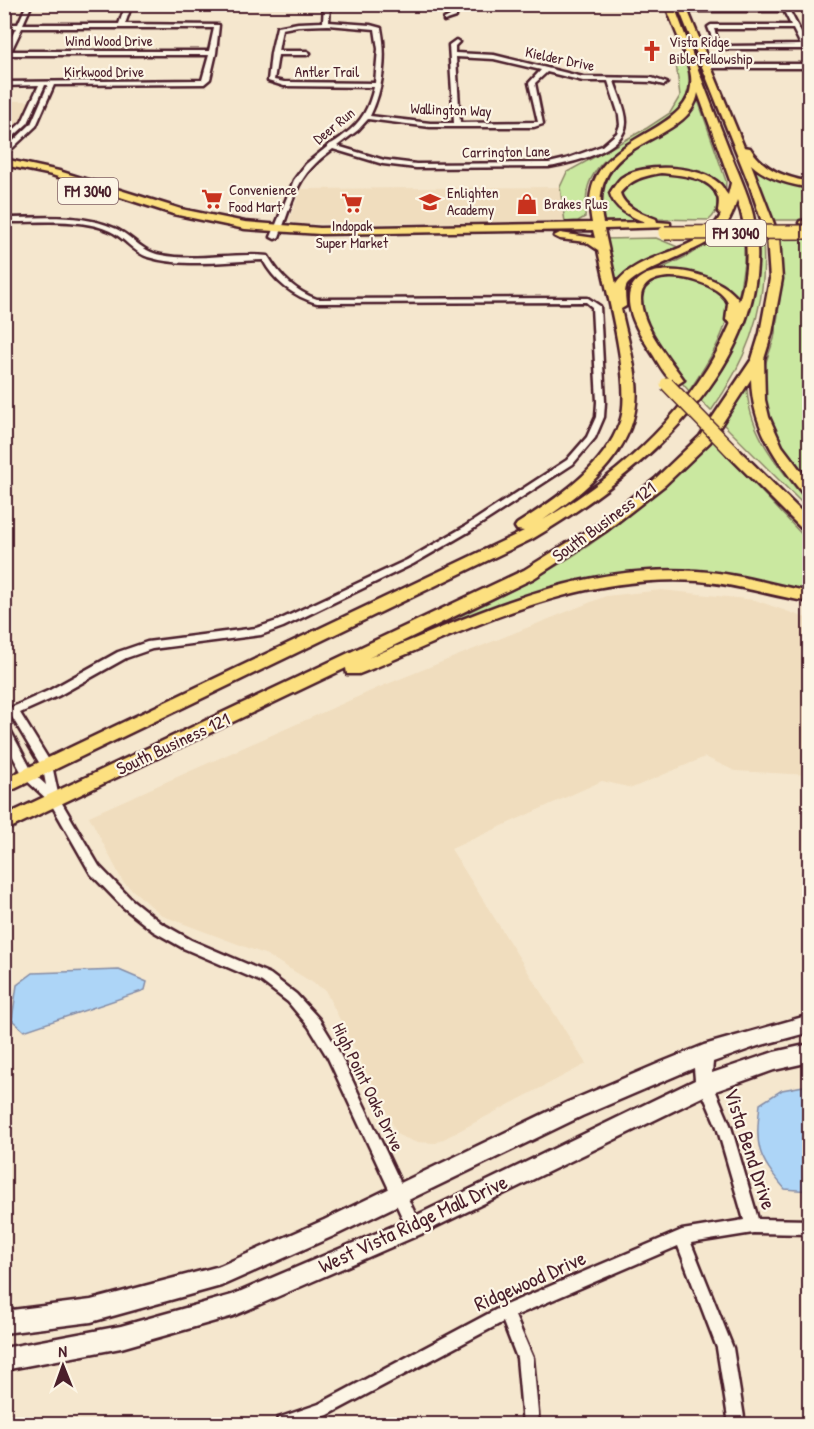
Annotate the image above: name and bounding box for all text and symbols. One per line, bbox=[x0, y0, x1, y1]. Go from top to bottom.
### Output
street label: Wind Wood Drive bbox=[65, 30, 153, 51]
place label: Vista Ridge Bible Fellowship bbox=[669, 31, 753, 69]
church icon: Vista Ridge Bible Fellowship bbox=[640, 39, 664, 63]
street label: Kielder Drive bbox=[523, 41, 597, 76]
street label: Kirkwood Drive bbox=[64, 61, 144, 82]
street label: Antler Trail bbox=[295, 61, 359, 82]
street label: Wallington Way bbox=[410, 98, 492, 121]
street label: Deer Run bbox=[308, 102, 359, 149]
street label: Carrington Lane bbox=[462, 140, 550, 163]
road number: FM 3040 bbox=[58, 178, 118, 204]
place label: Convenience Food Mart bbox=[228, 179, 297, 217]
place label: Enlighten Academy bbox=[447, 182, 499, 220]
supermarket icon: Convenience Food Mart bbox=[200, 187, 224, 211]
school or university icon: Enlighten Academy bbox=[418, 190, 442, 214]
supermarket icon: Indopak Super Market bbox=[340, 191, 364, 215]
shop icon: Brakes Plus bbox=[515, 192, 539, 216]
place label: Brakes Plus bbox=[544, 193, 608, 214]
place label: Indopak Super Market bbox=[316, 215, 389, 253]
road number: FM 3040 bbox=[706, 220, 766, 246]
street label: South Business 121 bbox=[547, 475, 661, 568]
street label: South Business 121 bbox=[112, 706, 234, 781]
street label: High Point Oaks Drive bbox=[327, 1018, 410, 1155]
street label: Vista Bend Drive bbox=[717, 1084, 784, 1213]
street label: West Vista Ridge Mall Drive bbox=[314, 1167, 512, 1280]
street label: Ridgewood Drive bbox=[469, 1243, 590, 1318]
north arrow bbox=[33, 1336, 93, 1396]
text: N bbox=[58, 1340, 68, 1362]

